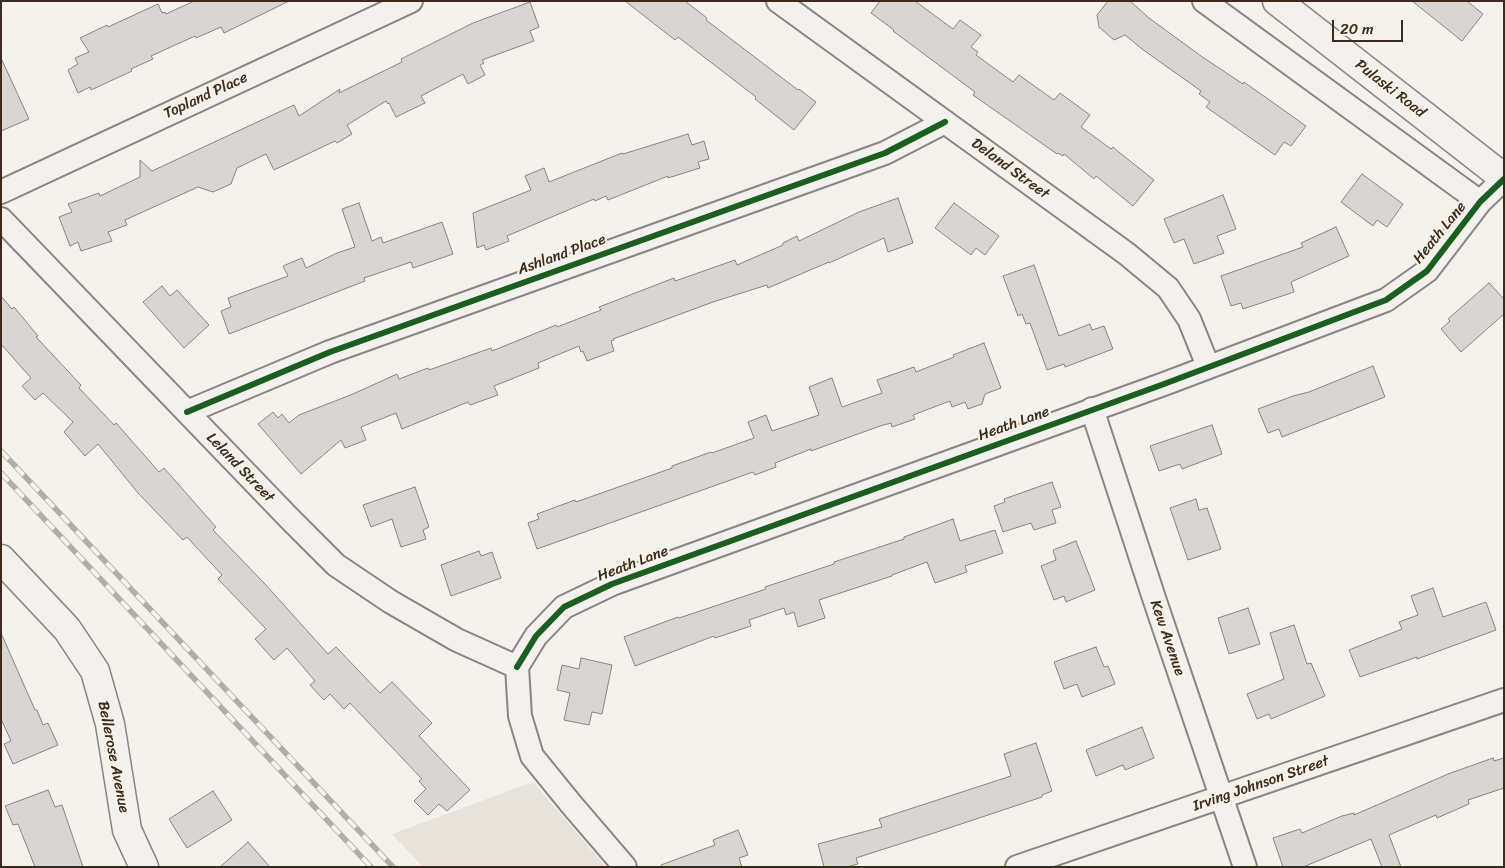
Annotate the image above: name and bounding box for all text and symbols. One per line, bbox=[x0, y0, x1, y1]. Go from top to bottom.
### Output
scale bar bbox=[1335, 10, 1406, 42]
text: 20 m bbox=[1340, 16, 1374, 42]
street label: Pulaski Road bbox=[1351, 56, 1429, 122]
street label: Topland Place bbox=[161, 69, 251, 123]
street label: Deland Street bbox=[968, 135, 1052, 203]
street label: Heath Lane bbox=[1410, 198, 1470, 268]
street label: Ashland Place bbox=[516, 231, 608, 279]
street label: Heath Lane bbox=[976, 403, 1052, 445]
street label: Leland Street bbox=[202, 429, 278, 507]
street label: Heath Lane bbox=[595, 542, 671, 586]
street label: Kew Avenue bbox=[1146, 598, 1188, 678]
street label: Bellerose Avenue bbox=[93, 700, 133, 814]
street label: Irving Johnson Street bbox=[1191, 752, 1331, 816]

